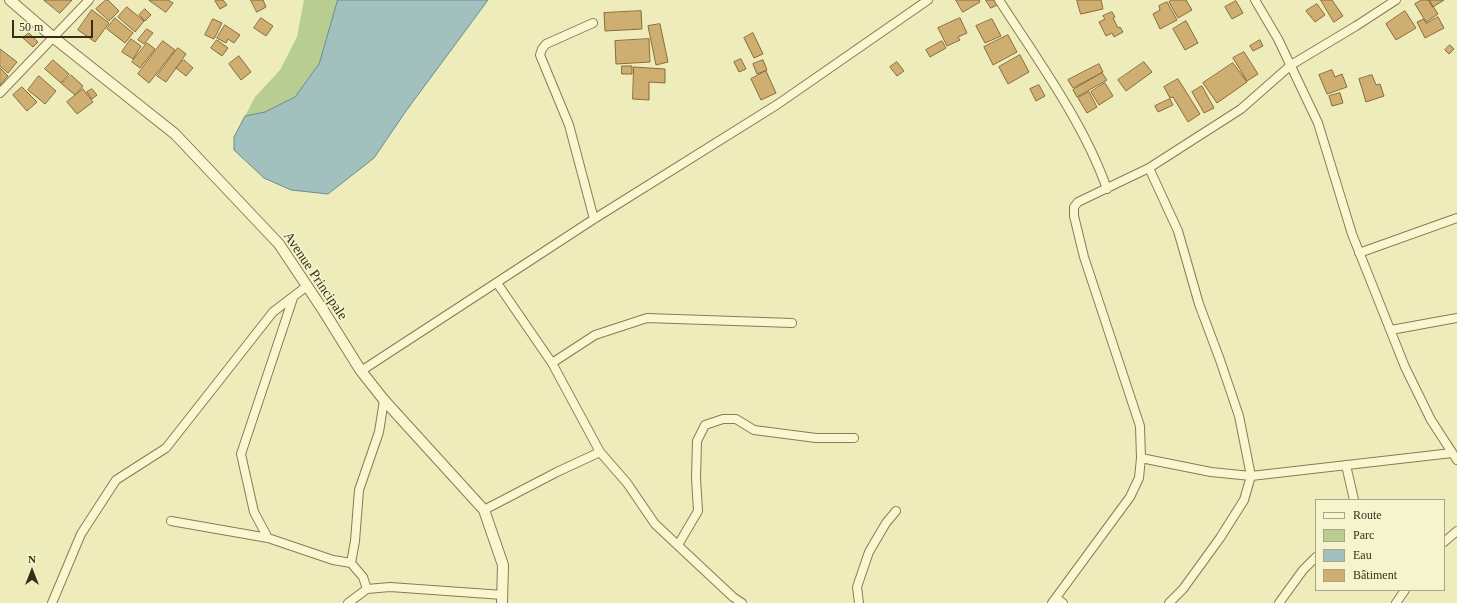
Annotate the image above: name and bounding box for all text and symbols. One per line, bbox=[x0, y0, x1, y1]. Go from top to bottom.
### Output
scale bar bbox=[14, 12, 95, 38]
text: 50 m bbox=[19, 20, 43, 34]
street label: Avenue Principale bbox=[279, 229, 351, 323]
legend bbox=[1315, 499, 1445, 591]
text: Route bbox=[1353, 508, 1382, 522]
text: Parc bbox=[1353, 528, 1374, 542]
text: Eau bbox=[1353, 548, 1372, 562]
north arrow bbox=[12, 551, 52, 591]
text: N bbox=[28, 553, 36, 565]
text: Bâtiment bbox=[1353, 568, 1397, 582]

